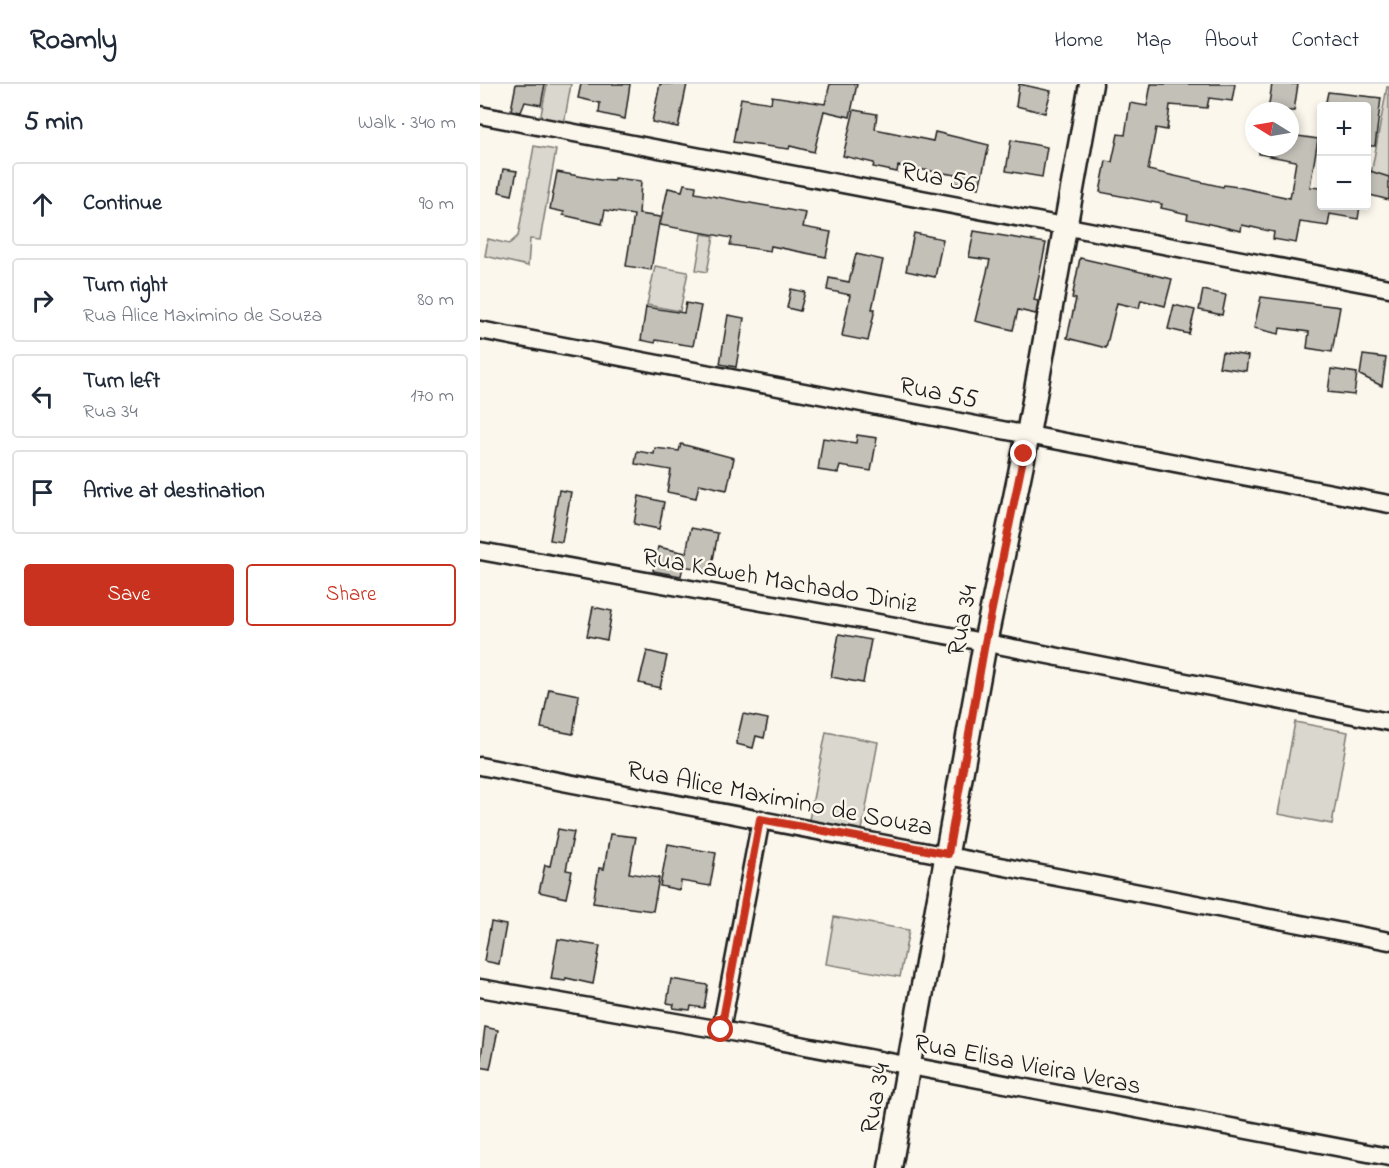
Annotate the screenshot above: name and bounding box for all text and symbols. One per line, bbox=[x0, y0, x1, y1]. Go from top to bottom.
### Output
text: Roamly bbox=[30, 21, 117, 62]
text: Home bbox=[1054, 26, 1103, 56]
text: Map bbox=[1136, 26, 1171, 56]
text: About bbox=[1204, 26, 1258, 56]
text: Contact bbox=[1291, 26, 1359, 56]
north arrow bbox=[1245, 102, 1299, 156]
map controls bbox=[1317, 102, 1371, 210]
button: + bbox=[1317, 102, 1371, 156]
text: 5 min bbox=[24, 104, 83, 142]
text: Walk · 340 m bbox=[358, 109, 456, 138]
street label: Rua 56 bbox=[897, 153, 979, 205]
button: − bbox=[1317, 156, 1371, 210]
icon: ahead bbox=[26, 188, 59, 221]
text: Continue bbox=[83, 188, 162, 220]
text: 90 m bbox=[419, 190, 454, 219]
text: Turn right bbox=[83, 270, 168, 302]
icon: right bbox=[26, 284, 59, 317]
text: 80 m bbox=[417, 286, 454, 315]
text: Rua Alice Maximino de Souza bbox=[83, 302, 322, 331]
text: Turn left bbox=[83, 366, 160, 398]
street label: Rua 55 bbox=[896, 368, 981, 420]
icon: left bbox=[26, 380, 59, 413]
text: 170 m bbox=[410, 382, 454, 411]
text: Rua 34 bbox=[83, 398, 138, 427]
route end bbox=[1010, 440, 1036, 466]
icon: arrive bbox=[26, 476, 59, 509]
text: Arrive at destination bbox=[83, 476, 265, 508]
street label: Rua Kaweh Machado Diniz bbox=[639, 539, 920, 625]
button: Save bbox=[24, 564, 234, 626]
button: Share bbox=[246, 564, 456, 626]
street label: Rua 34 bbox=[939, 582, 989, 659]
street label: Rua Alice Maximino de Souza bbox=[623, 752, 936, 848]
route start bbox=[707, 1016, 733, 1042]
street label: Rua Elisa Vieira Veras bbox=[911, 1025, 1144, 1107]
street label: Rua 34 bbox=[852, 1060, 902, 1137]

